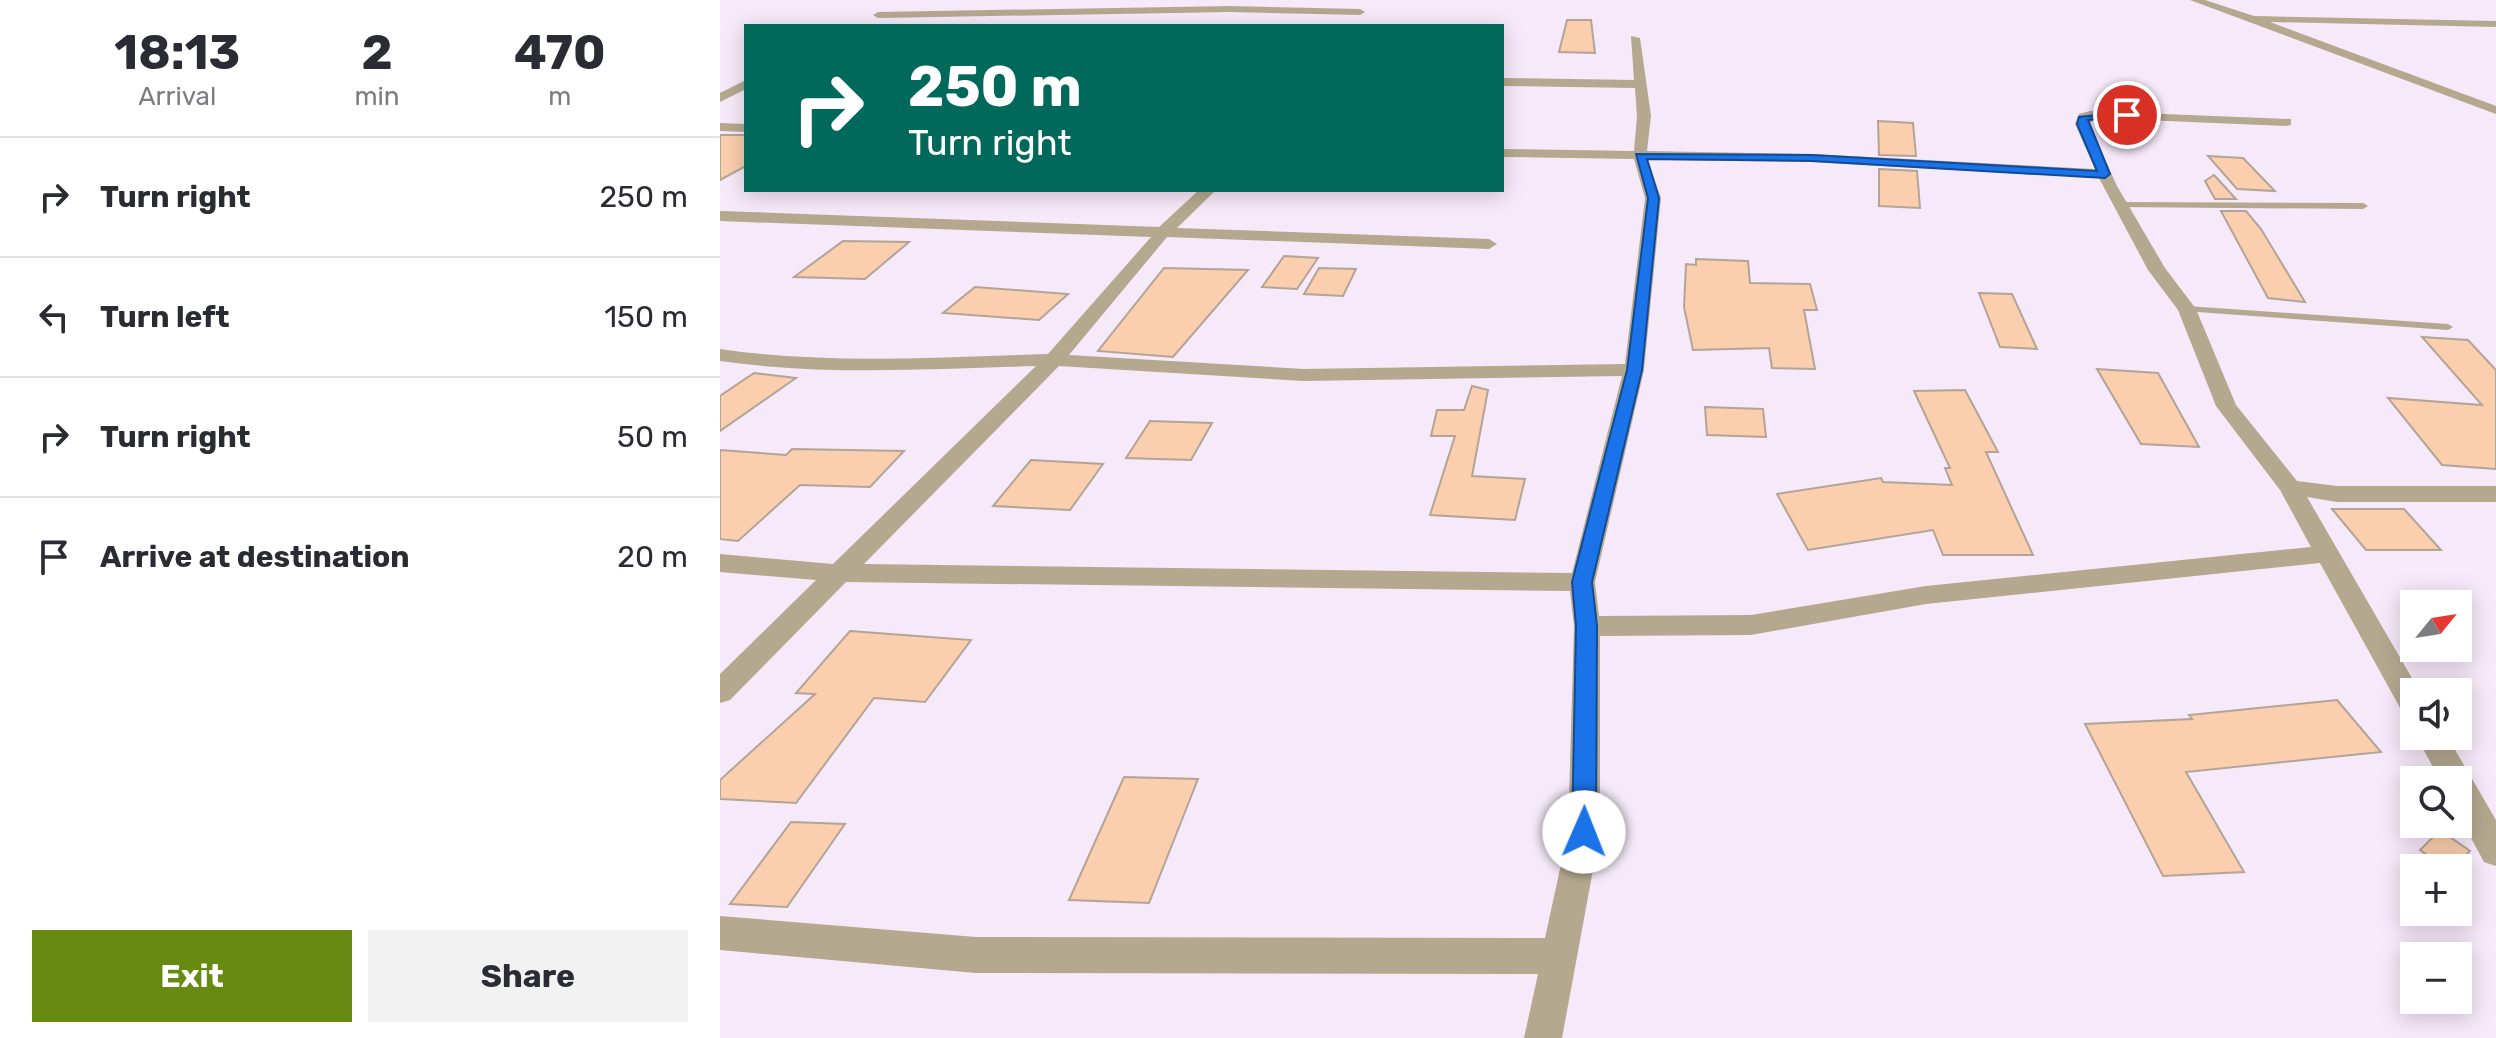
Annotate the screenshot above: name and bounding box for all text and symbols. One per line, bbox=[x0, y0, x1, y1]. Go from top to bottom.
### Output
text: 18:13 bbox=[114, 24, 240, 81]
text: 2 bbox=[361, 24, 393, 81]
text: 470 bbox=[514, 24, 606, 81]
text: 250 m bbox=[908, 54, 1082, 120]
icon: right bbox=[776, 56, 880, 160]
text: Arrival bbox=[138, 81, 216, 112]
text: min bbox=[354, 81, 400, 112]
text: m bbox=[548, 81, 571, 112]
pin bbox=[2093, 81, 2161, 149]
icon: arrive bbox=[2105, 93, 2149, 137]
text: Turn right bbox=[908, 121, 1072, 164]
icon: right bbox=[32, 175, 76, 219]
text: Turn right bbox=[100, 179, 251, 215]
text: 250 m bbox=[600, 179, 688, 215]
icon: left bbox=[32, 295, 76, 339]
text: Turn left bbox=[100, 299, 230, 335]
text: 150 m bbox=[604, 299, 688, 335]
icon: right bbox=[32, 415, 76, 459]
text: Turn right bbox=[100, 419, 251, 455]
text: 50 m bbox=[617, 419, 688, 455]
icon: arrive bbox=[32, 535, 76, 579]
text: Arrive at destination bbox=[100, 539, 410, 575]
text: 20 m bbox=[617, 539, 688, 575]
north arrow bbox=[2400, 590, 2472, 662]
map controls bbox=[2400, 590, 2472, 1014]
button: sound bbox=[2400, 678, 2472, 750]
button: search bbox=[2400, 766, 2472, 838]
position arrow bbox=[1542, 790, 1626, 874]
button: + bbox=[2400, 854, 2472, 926]
button: Exit bbox=[32, 930, 352, 1022]
button: Share bbox=[368, 930, 688, 1022]
button: − bbox=[2400, 942, 2472, 1014]

